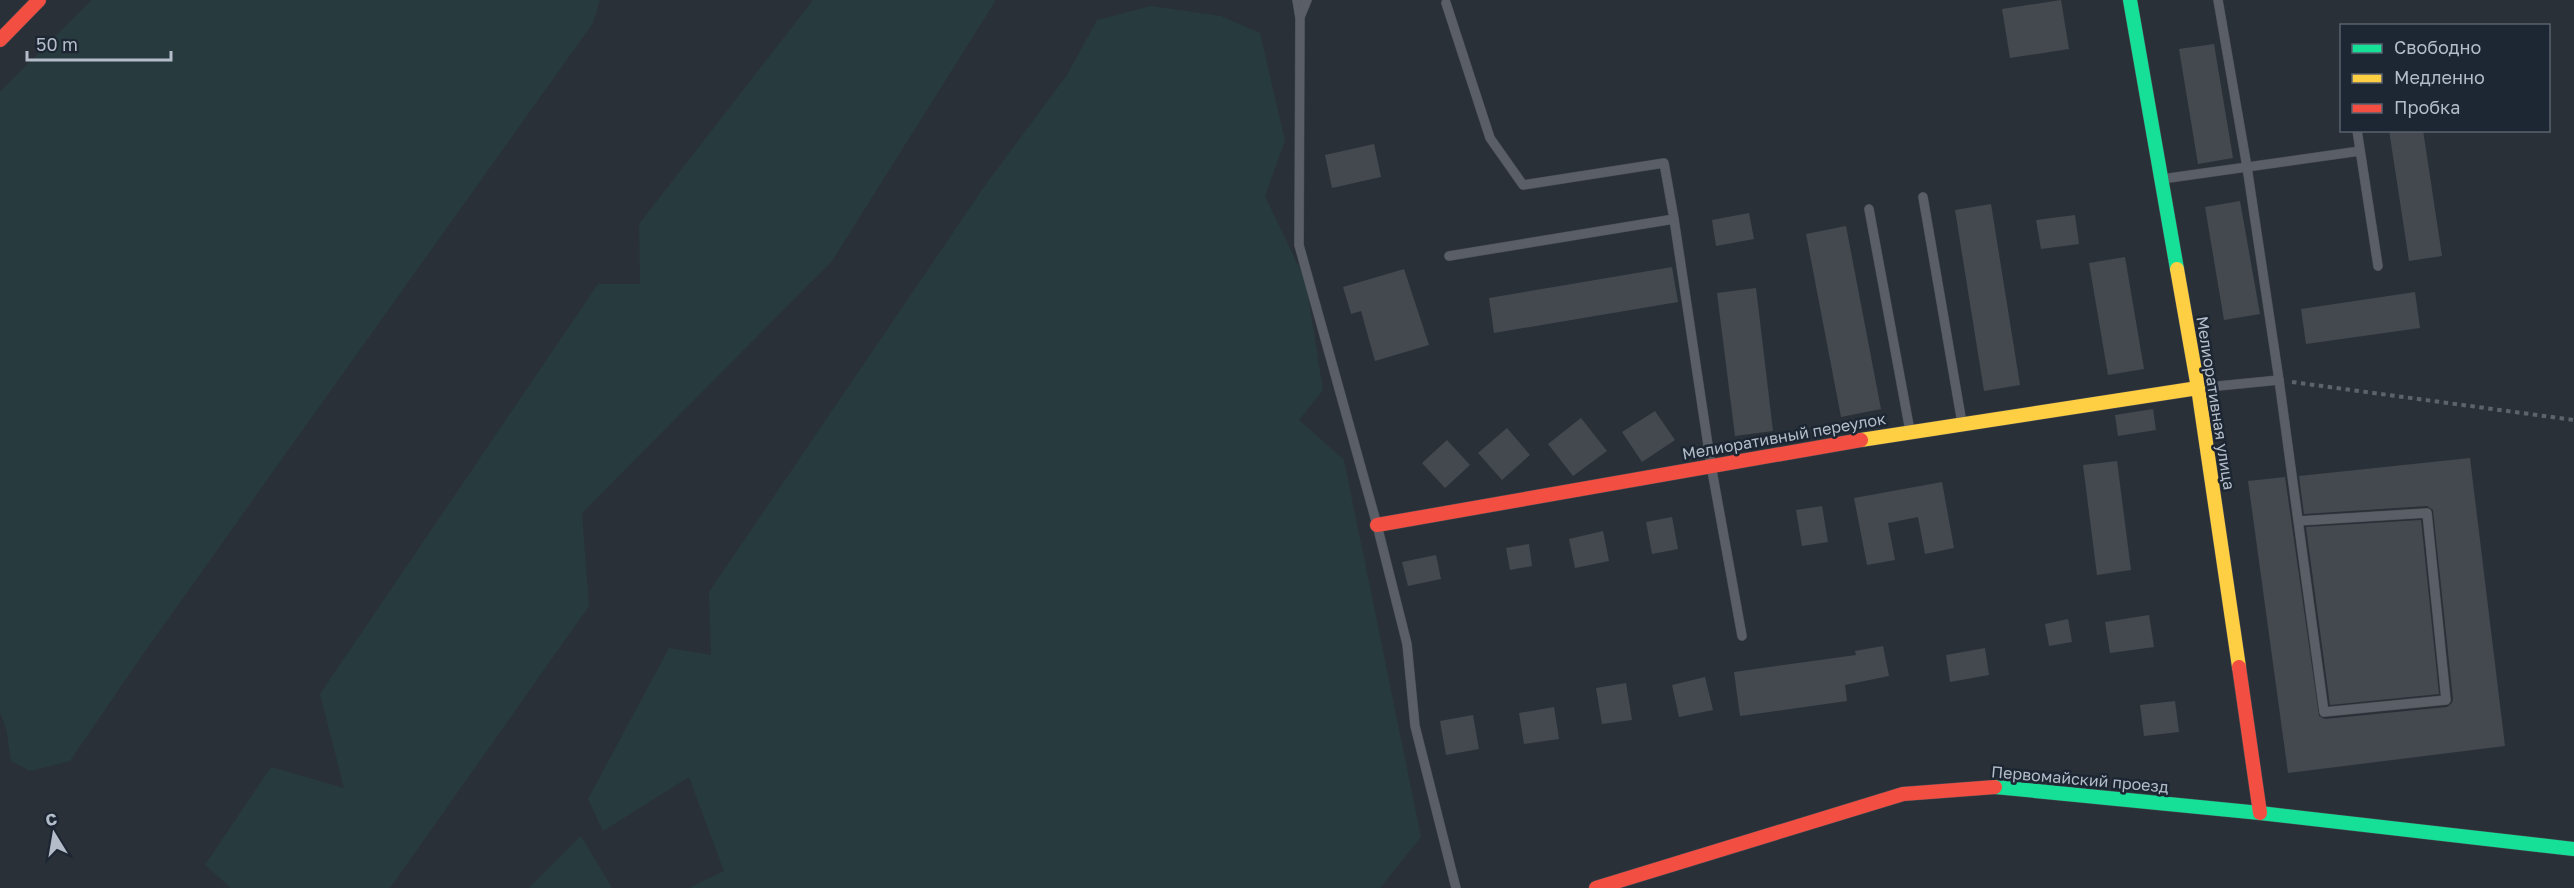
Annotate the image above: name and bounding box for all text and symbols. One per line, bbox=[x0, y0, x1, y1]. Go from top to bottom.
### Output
scale bar bbox=[27, 24, 171, 62]
legend bbox=[2340, 24, 2550, 132]
text: 50 m bbox=[36, 33, 78, 55]
text: Свободно bbox=[2394, 36, 2481, 58]
text: Медленно bbox=[2394, 66, 2485, 88]
text: Пробка bbox=[2394, 96, 2460, 118]
street label: Мелиоративная улица bbox=[2192, 315, 2240, 491]
street label: Мелиоративный переулок bbox=[1681, 408, 1887, 464]
street label: Первомайский проезд bbox=[1991, 761, 2170, 797]
north arrow bbox=[24, 804, 84, 864]
text: С bbox=[44, 808, 59, 830]

